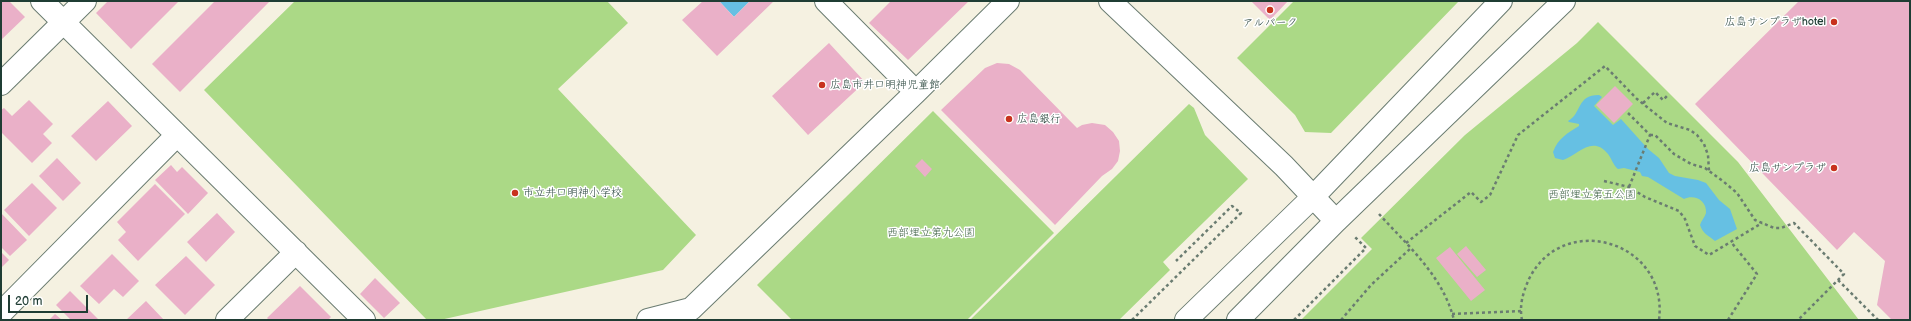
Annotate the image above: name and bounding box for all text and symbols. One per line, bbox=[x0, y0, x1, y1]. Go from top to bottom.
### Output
marker: アルパーク bbox=[1265, 5, 1275, 15]
place label: 広島サンプラザhotel bbox=[1725, 15, 1826, 29]
place label: アルパーク bbox=[1243, 16, 1297, 30]
marker: 広島サンプラザhotel bbox=[1829, 17, 1839, 27]
place label: 広島市井口明神児童館 bbox=[830, 78, 940, 92]
marker: 広島市井口明神児童館 bbox=[817, 80, 827, 90]
place label: 広島銀行 bbox=[1017, 112, 1061, 126]
marker: 広島銀行 bbox=[1004, 114, 1014, 124]
place label: 広島サンプラザ bbox=[1749, 161, 1826, 175]
marker: 広島サンプラザ bbox=[1829, 163, 1839, 173]
place label: 市立井口明神小学校 bbox=[523, 186, 622, 200]
marker: 市立井口明神小学校 bbox=[510, 188, 520, 198]
park label: 西部埋立第五公園 bbox=[1548, 188, 1636, 202]
park label: 西部埋立第九公園 bbox=[887, 226, 975, 240]
scale bar bbox=[10, 287, 90, 313]
text: 20 m bbox=[15, 294, 42, 309]

